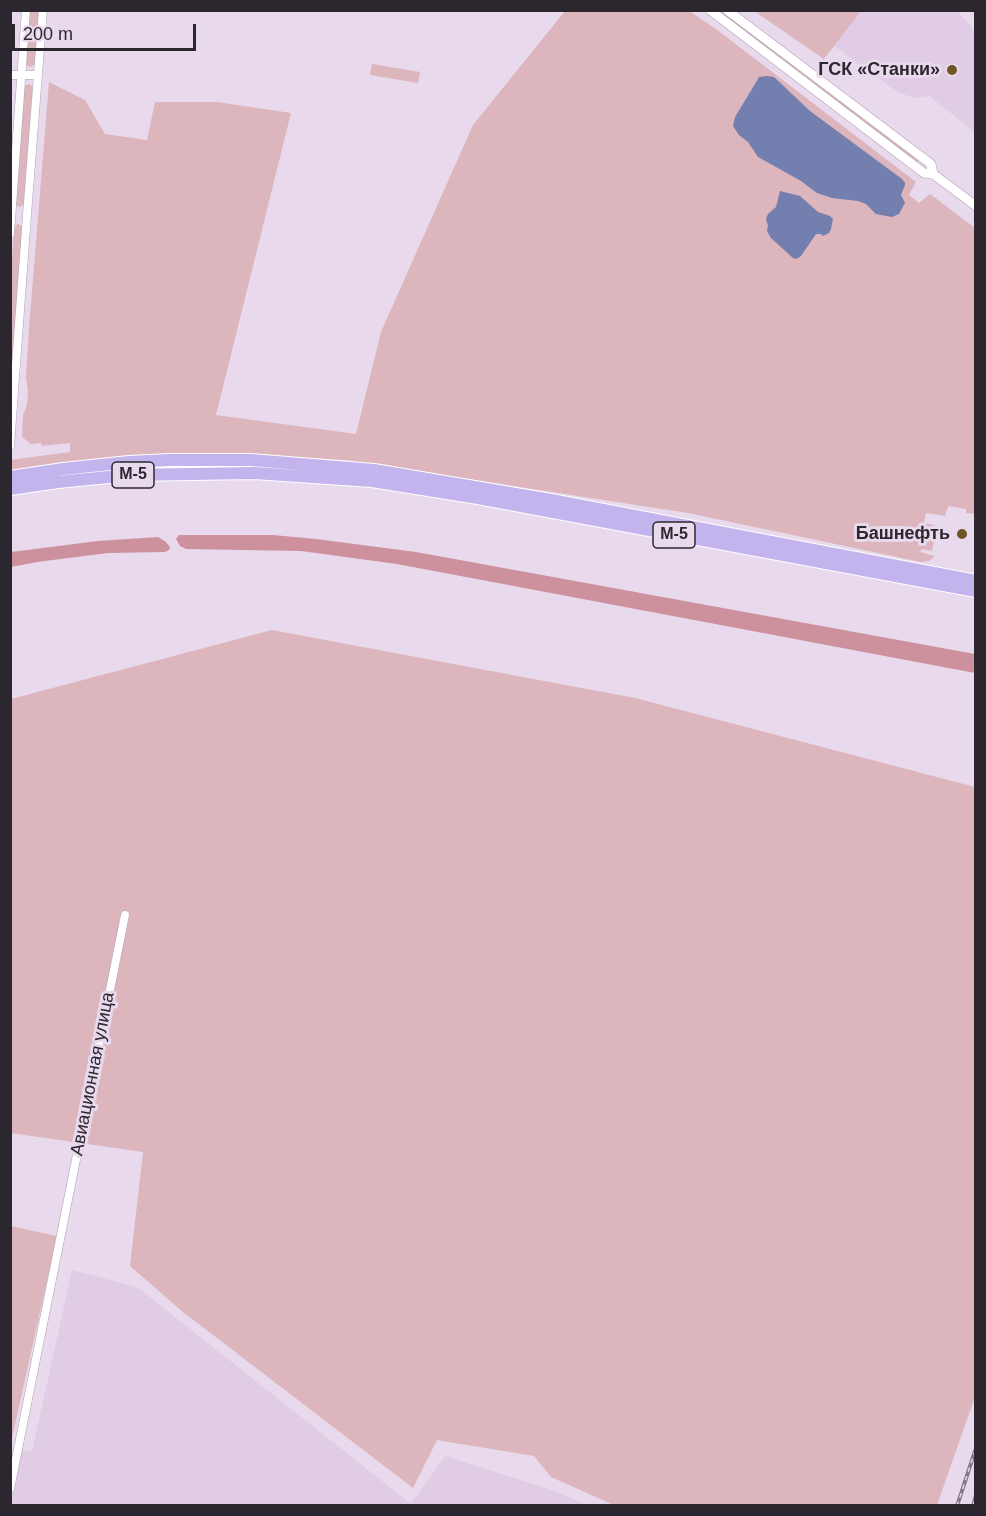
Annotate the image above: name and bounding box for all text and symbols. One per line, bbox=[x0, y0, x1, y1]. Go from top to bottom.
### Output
scale bar bbox=[15, 12, 200, 50]
text: 200 m bbox=[23, 24, 73, 44]
place label: ГСК «Станки» bbox=[818, 59, 940, 81]
marker: ГСК «Станки» bbox=[945, 63, 959, 77]
road number: М-5 bbox=[112, 462, 154, 488]
road number: М-5 bbox=[653, 522, 695, 548]
place label: Башнефть bbox=[856, 523, 950, 545]
marker: Башнефть bbox=[955, 527, 969, 541]
street label: Авиационная улица bbox=[67, 990, 119, 1158]

